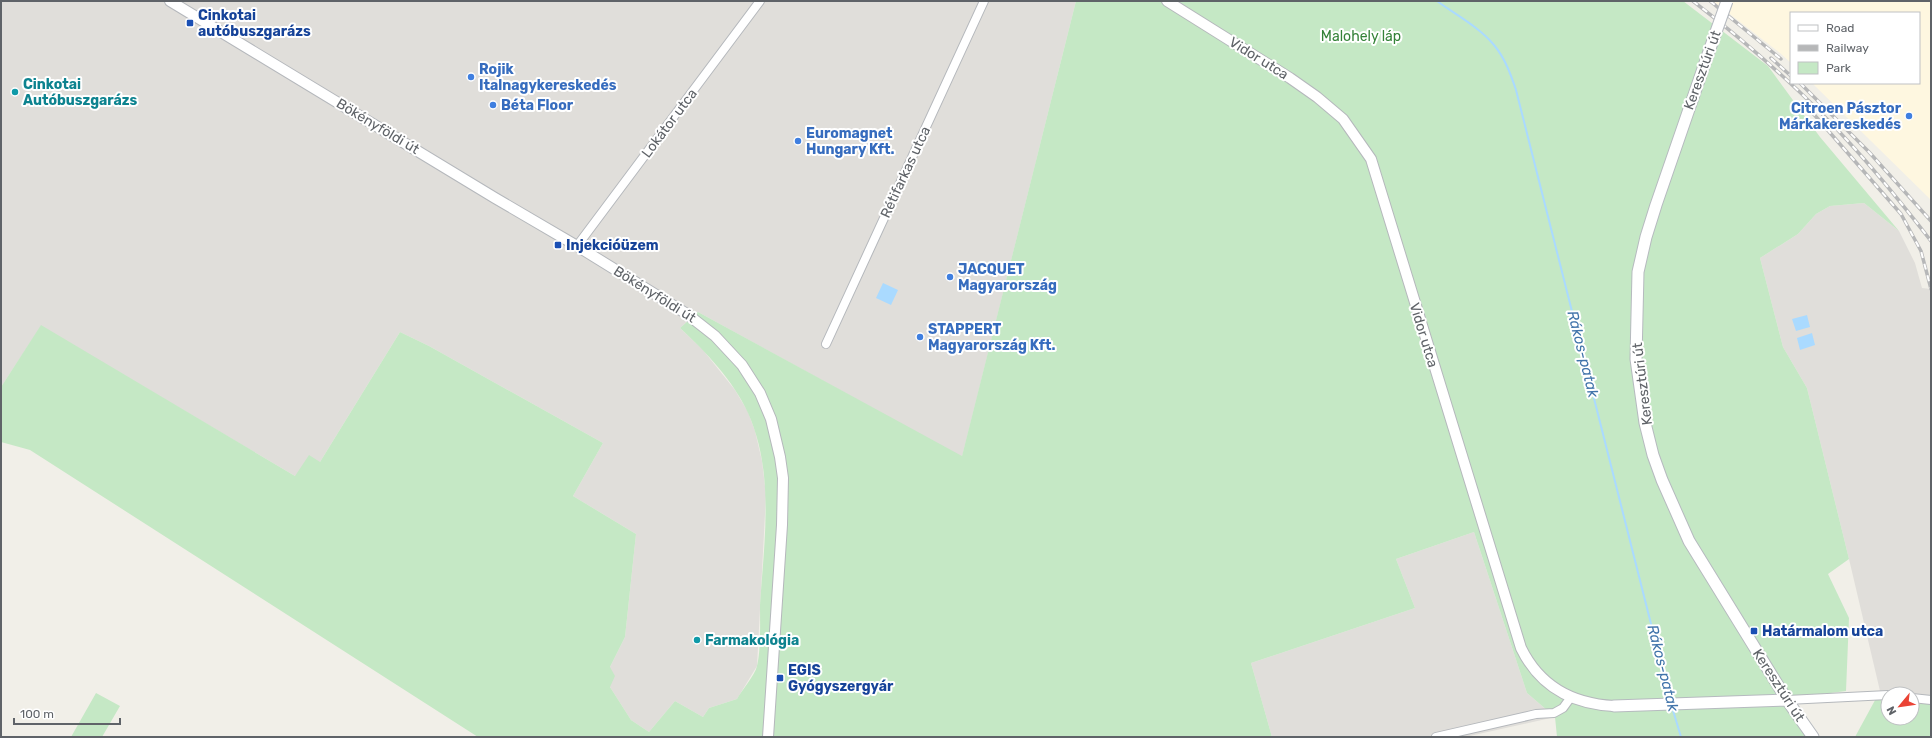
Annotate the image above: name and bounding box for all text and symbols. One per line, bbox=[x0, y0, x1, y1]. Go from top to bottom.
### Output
place label: Cinkotai autóbuszgarázs bbox=[198, 7, 311, 40]
legend bbox=[1790, 12, 1920, 84]
marker: Cinkotai autóbuszgarázs bbox=[185, 18, 195, 28]
text: Road bbox=[1826, 21, 1854, 35]
park label: Malohely láp bbox=[1321, 28, 1401, 45]
street label: Keresztúri út bbox=[1680, 28, 1725, 112]
street label: Vidor utca bbox=[1226, 34, 1292, 83]
text: Railway bbox=[1826, 41, 1869, 55]
place label: Rojik Italnagykereskedés bbox=[479, 61, 617, 94]
text: Park bbox=[1826, 61, 1852, 75]
marker: Rojik Italnagykereskedés bbox=[466, 72, 476, 82]
place label: Cinkotai Autóbuszgarázs bbox=[23, 76, 138, 109]
street label: Lokátor utca bbox=[638, 86, 701, 161]
marker: Cinkotai Autóbuszgarázs bbox=[10, 87, 20, 97]
street label: Bökényföldi út bbox=[333, 95, 423, 158]
place label: Béta Floor bbox=[501, 97, 574, 114]
marker: Béta Floor bbox=[488, 100, 498, 110]
place label: Citroen Pásztor Márkakereskedés bbox=[1779, 100, 1902, 133]
marker: Citroen Pásztor Márkakereskedés bbox=[1904, 111, 1914, 121]
street label: Rétifarkas utca bbox=[877, 124, 934, 221]
place label: Euromagnet Hungary Kft. bbox=[806, 125, 895, 158]
marker: Euromagnet Hungary Kft. bbox=[793, 136, 803, 146]
place label: Injekcióüzem bbox=[566, 237, 659, 254]
marker: Injekcióüzem bbox=[553, 240, 563, 250]
place label: JACQUET Magyarország bbox=[958, 261, 1057, 294]
street label: Bökényföldi út bbox=[610, 262, 699, 327]
marker: JACQUET Magyarország bbox=[945, 272, 955, 282]
street label: Vidor utca bbox=[1406, 301, 1441, 370]
water label: Rákos-patak bbox=[1563, 309, 1603, 400]
place label: STAPPERT Magyarország Kft. bbox=[928, 321, 1055, 354]
marker: STAPPERT Magyarország Kft. bbox=[915, 332, 925, 342]
street label: Keresztúri út bbox=[1629, 341, 1656, 426]
water label: Rákos-patak bbox=[1643, 623, 1683, 714]
place label: Határmalom utca bbox=[1762, 623, 1883, 640]
marker: Határmalom utca bbox=[1749, 626, 1759, 636]
place label: Farmakológia bbox=[705, 632, 799, 649]
marker: Farmakológia bbox=[692, 635, 702, 645]
street label: Keresztúri út bbox=[1749, 646, 1809, 725]
place label: EGIS Gyógyszergyár bbox=[788, 662, 894, 695]
marker: EGIS Gyógyszergyár bbox=[775, 673, 785, 683]
north arrow bbox=[1880, 686, 1920, 726]
scale bar bbox=[14, 700, 120, 726]
text: N bbox=[1884, 704, 1899, 717]
text: 100 m bbox=[20, 707, 54, 721]

